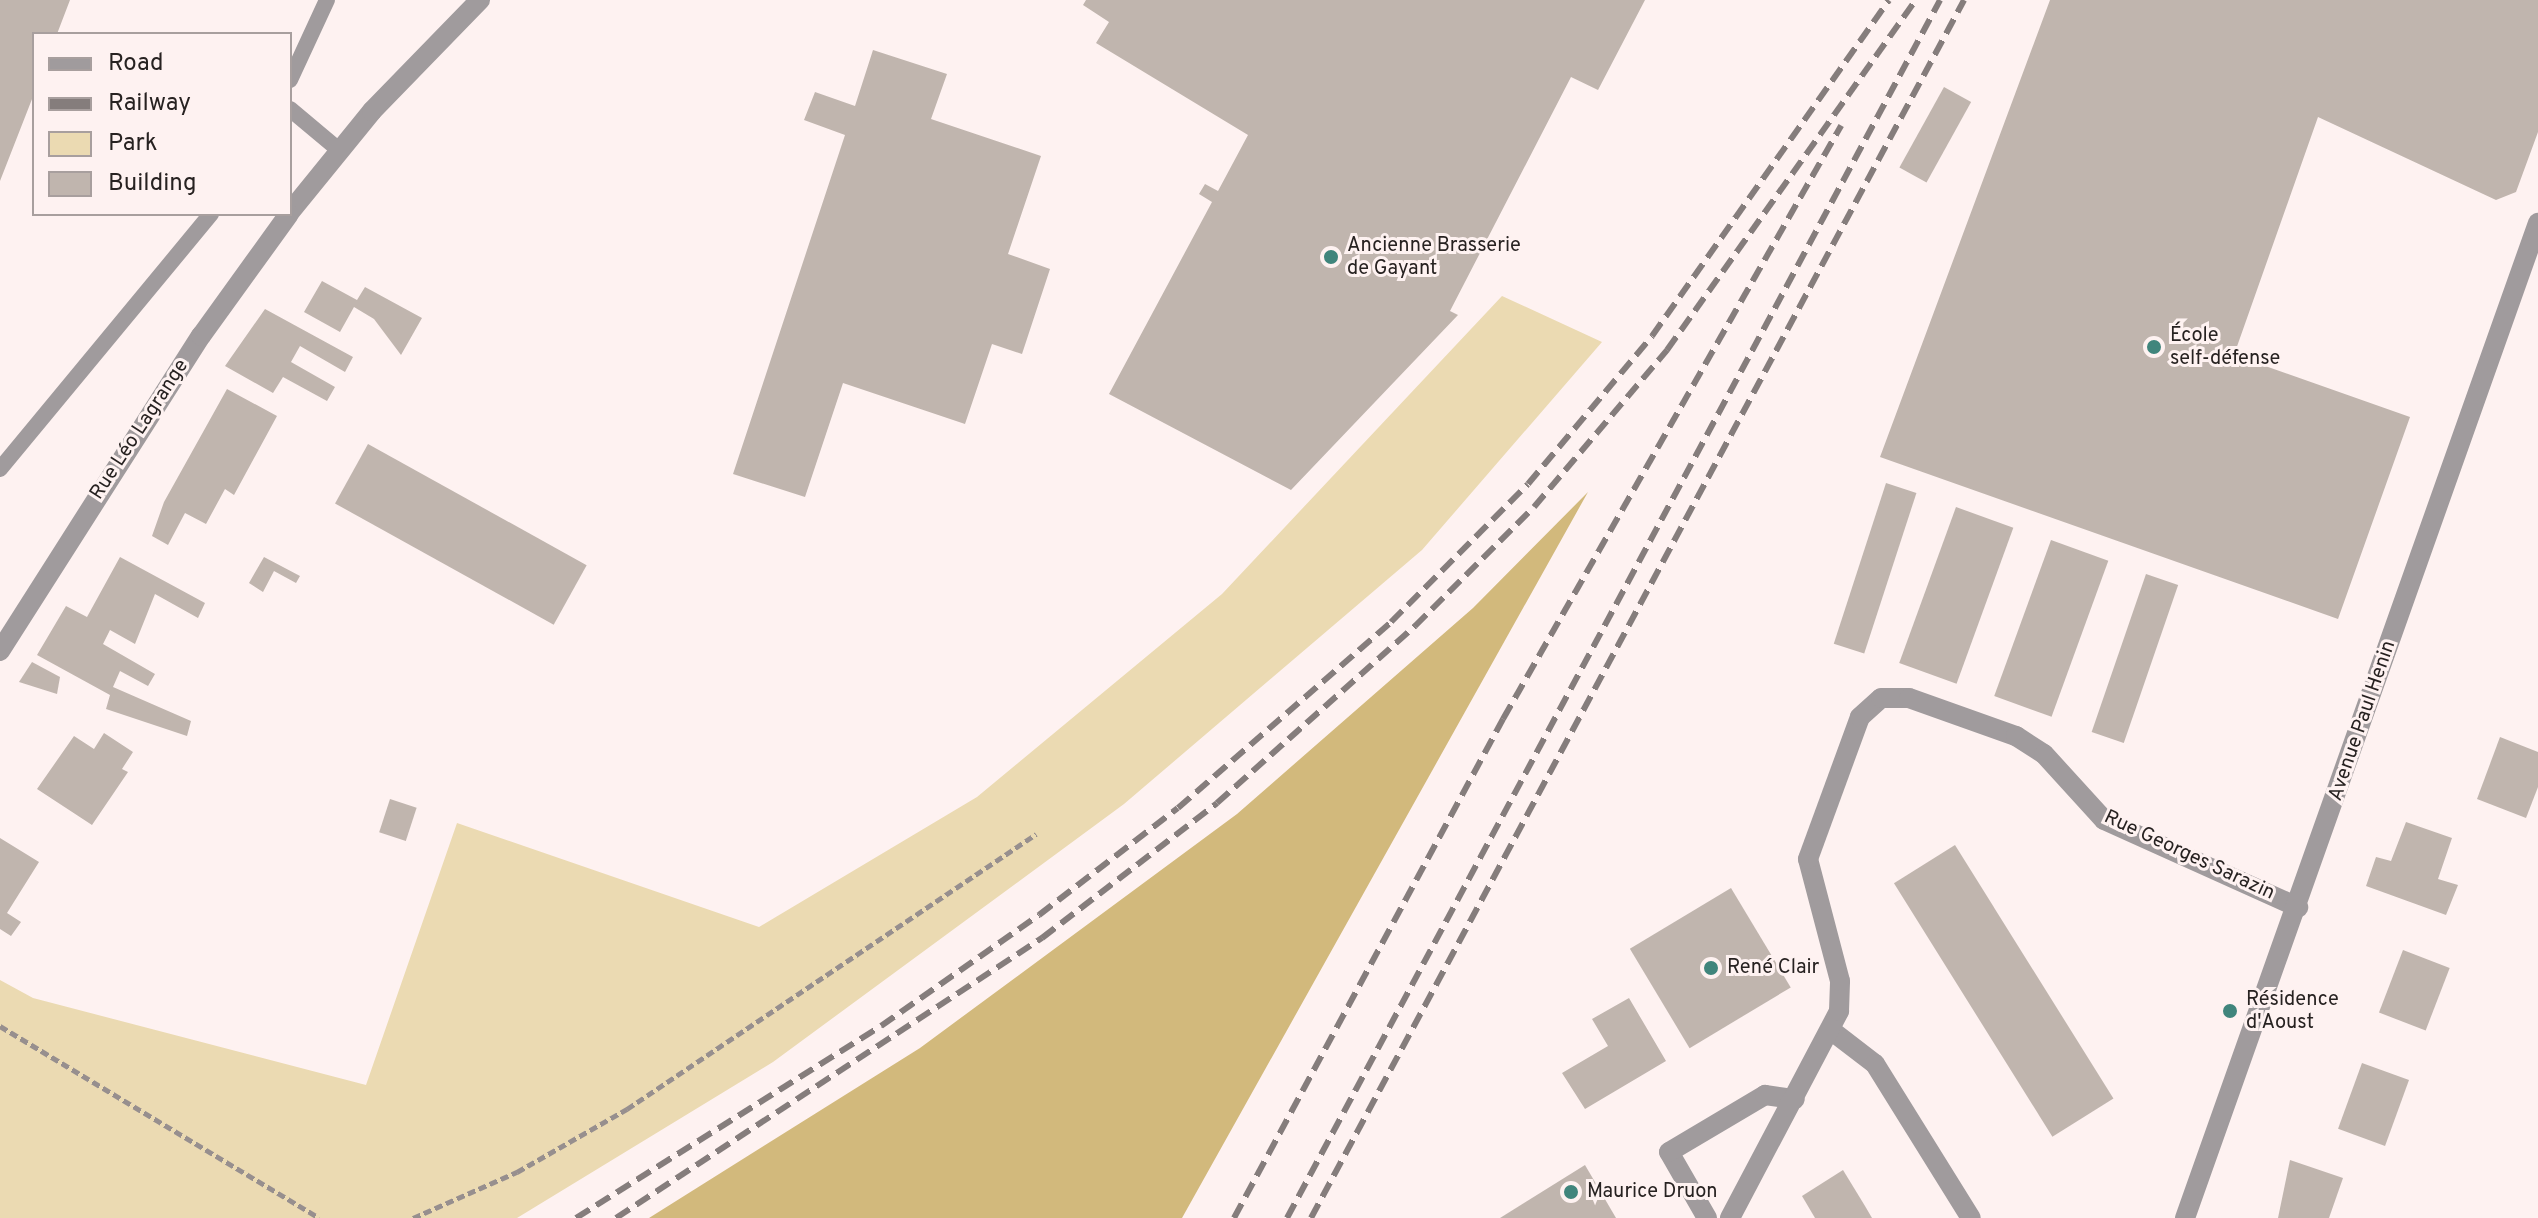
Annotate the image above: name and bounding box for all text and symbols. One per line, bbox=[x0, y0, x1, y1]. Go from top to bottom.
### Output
legend bbox=[32, 32, 292, 216]
text: Road bbox=[108, 49, 164, 79]
text: Railway bbox=[108, 89, 191, 119]
text: Park bbox=[108, 129, 158, 159]
text: Building bbox=[108, 169, 197, 199]
place label: Ancienne Brasserie de Gayant bbox=[1347, 234, 1521, 281]
marker: Ancienne Brasserie de Gayant bbox=[1322, 248, 1340, 266]
place label: École self-défense bbox=[2170, 324, 2280, 371]
marker: École self-défense bbox=[2145, 338, 2163, 356]
street label: Rue Léo Lagrange bbox=[86, 355, 194, 505]
street label: Avenue Paul Henin bbox=[2324, 638, 2402, 804]
street label: Rue Georges Sarazin bbox=[2100, 806, 2278, 906]
place label: René Clair bbox=[1727, 956, 1819, 980]
marker: René Clair bbox=[1702, 959, 1720, 977]
place label: Résidence d'Aoust bbox=[2246, 988, 2339, 1035]
marker: Résidence d'Aoust bbox=[2221, 1002, 2239, 1020]
place label: Maurice Druon bbox=[1587, 1180, 1718, 1204]
marker: Maurice Druon bbox=[1562, 1183, 1580, 1201]

